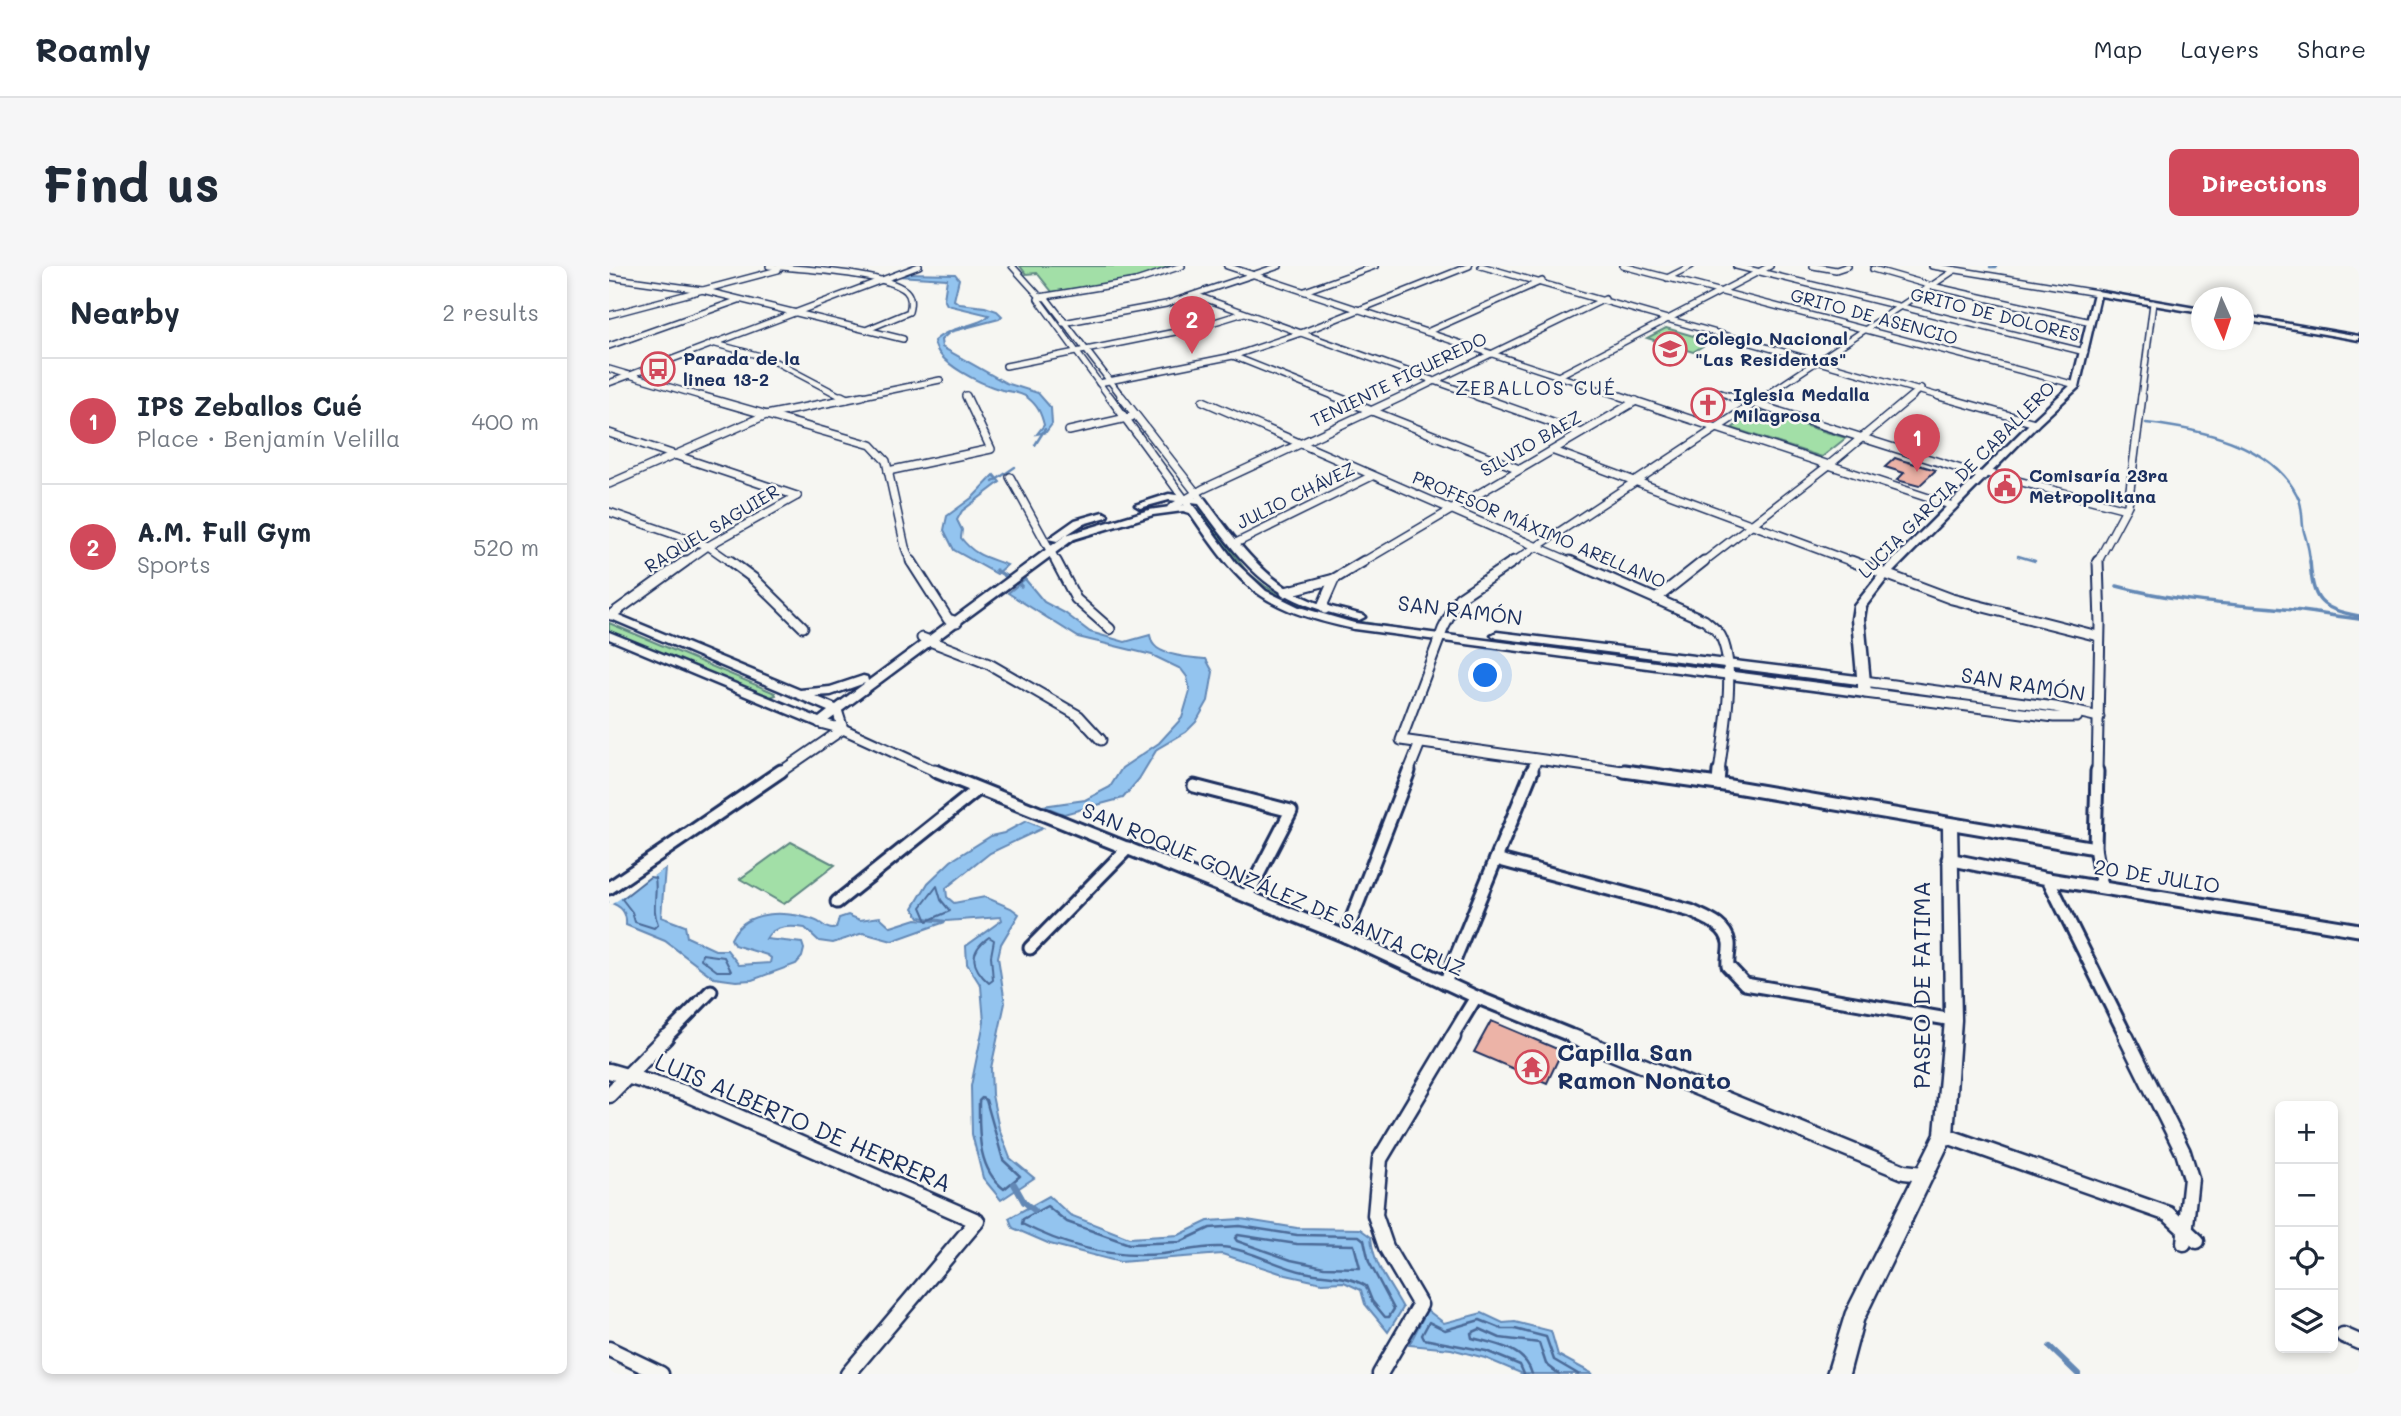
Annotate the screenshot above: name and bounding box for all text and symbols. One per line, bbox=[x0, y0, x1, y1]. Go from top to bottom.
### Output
text: Roamly bbox=[35, 27, 151, 70]
text: Map bbox=[2094, 33, 2142, 64]
text: Layers bbox=[2180, 33, 2259, 64]
text: Share bbox=[2297, 33, 2366, 64]
button: Directions bbox=[2169, 149, 2359, 216]
text: Find us bbox=[42, 151, 220, 214]
street label: GRITO DE DOLORES bbox=[1908, 281, 2082, 347]
street label: GRITO DE ASENCIO bbox=[1788, 282, 1961, 350]
north arrow bbox=[2191, 287, 2254, 350]
text: Nearby bbox=[70, 292, 180, 332]
pin: 2 bbox=[1169, 296, 1215, 354]
text: 2 results bbox=[442, 297, 539, 327]
street label: TENIENTE FIGUEREDO bbox=[1306, 326, 1491, 432]
place label: Colegio Nacional "Las Residentas" bbox=[1695, 326, 1848, 371]
school or university icon: Colegio Nacional "Las Residentas" bbox=[1651, 330, 1689, 368]
place label: Parada de la linea 13-2 bbox=[683, 346, 800, 391]
bus stop icon: Parada de la linea 13-2 bbox=[639, 350, 677, 388]
district label: ZEBALLOS CUÉ bbox=[1455, 375, 1617, 400]
street label: LUCIA GARCIA DE CABALLERO bbox=[1853, 376, 2060, 583]
place label: Iglesia Medalla Milagrosa bbox=[1733, 382, 1870, 427]
church icon: Iglesia Medalla Milagrosa bbox=[1689, 386, 1727, 424]
text: IPS Zeballos Cué bbox=[137, 389, 362, 423]
street label: SILVIO BAEZ bbox=[1476, 404, 1585, 482]
text: 1 bbox=[88, 406, 98, 436]
text: 400 m bbox=[471, 406, 539, 436]
pin: 1 bbox=[1894, 414, 1940, 472]
text: Place · Benjamín Velilla bbox=[137, 423, 400, 453]
street label: JULIO CHÁVEZ bbox=[1232, 456, 1359, 534]
place label: Comisaría 23ra Metropolitana bbox=[2029, 463, 2168, 508]
street label: PROFESOR MÁXIMO ARELLANO bbox=[1409, 465, 1670, 593]
public building icon: Comisaría 23ra Metropolitana bbox=[1986, 467, 2024, 505]
street label: RAQUEL SAGUIER bbox=[640, 478, 783, 578]
text: A.M. Full Gym bbox=[137, 515, 311, 549]
text: 2 bbox=[87, 532, 99, 562]
text: 520 m bbox=[473, 532, 539, 562]
text: Sports bbox=[137, 549, 211, 579]
street label: SAN RAMÓN bbox=[1396, 588, 1524, 631]
your location bbox=[1468, 658, 1502, 692]
street label: SAN RAMÓN bbox=[1959, 660, 2087, 707]
street label: SAN ROQUE GONZÁLEZ DE SANTA CRUZ bbox=[1078, 796, 1469, 982]
street label: 20 DE JULIO bbox=[2092, 852, 2222, 899]
street label: PASEO DE FATIMA bbox=[1905, 881, 1936, 1089]
place label: Capilla San Ramon Nonato bbox=[1557, 1036, 1731, 1095]
street label: LUIS ALBERTO DE HERRERA bbox=[651, 1045, 956, 1198]
temple icon: Capilla San Ramon Nonato bbox=[1513, 1048, 1551, 1086]
map controls bbox=[2275, 1101, 2338, 1353]
button: + bbox=[2275, 1101, 2338, 1164]
button: − bbox=[2275, 1164, 2338, 1227]
button: locate bbox=[2275, 1227, 2338, 1290]
button: layers bbox=[2275, 1290, 2338, 1353]

